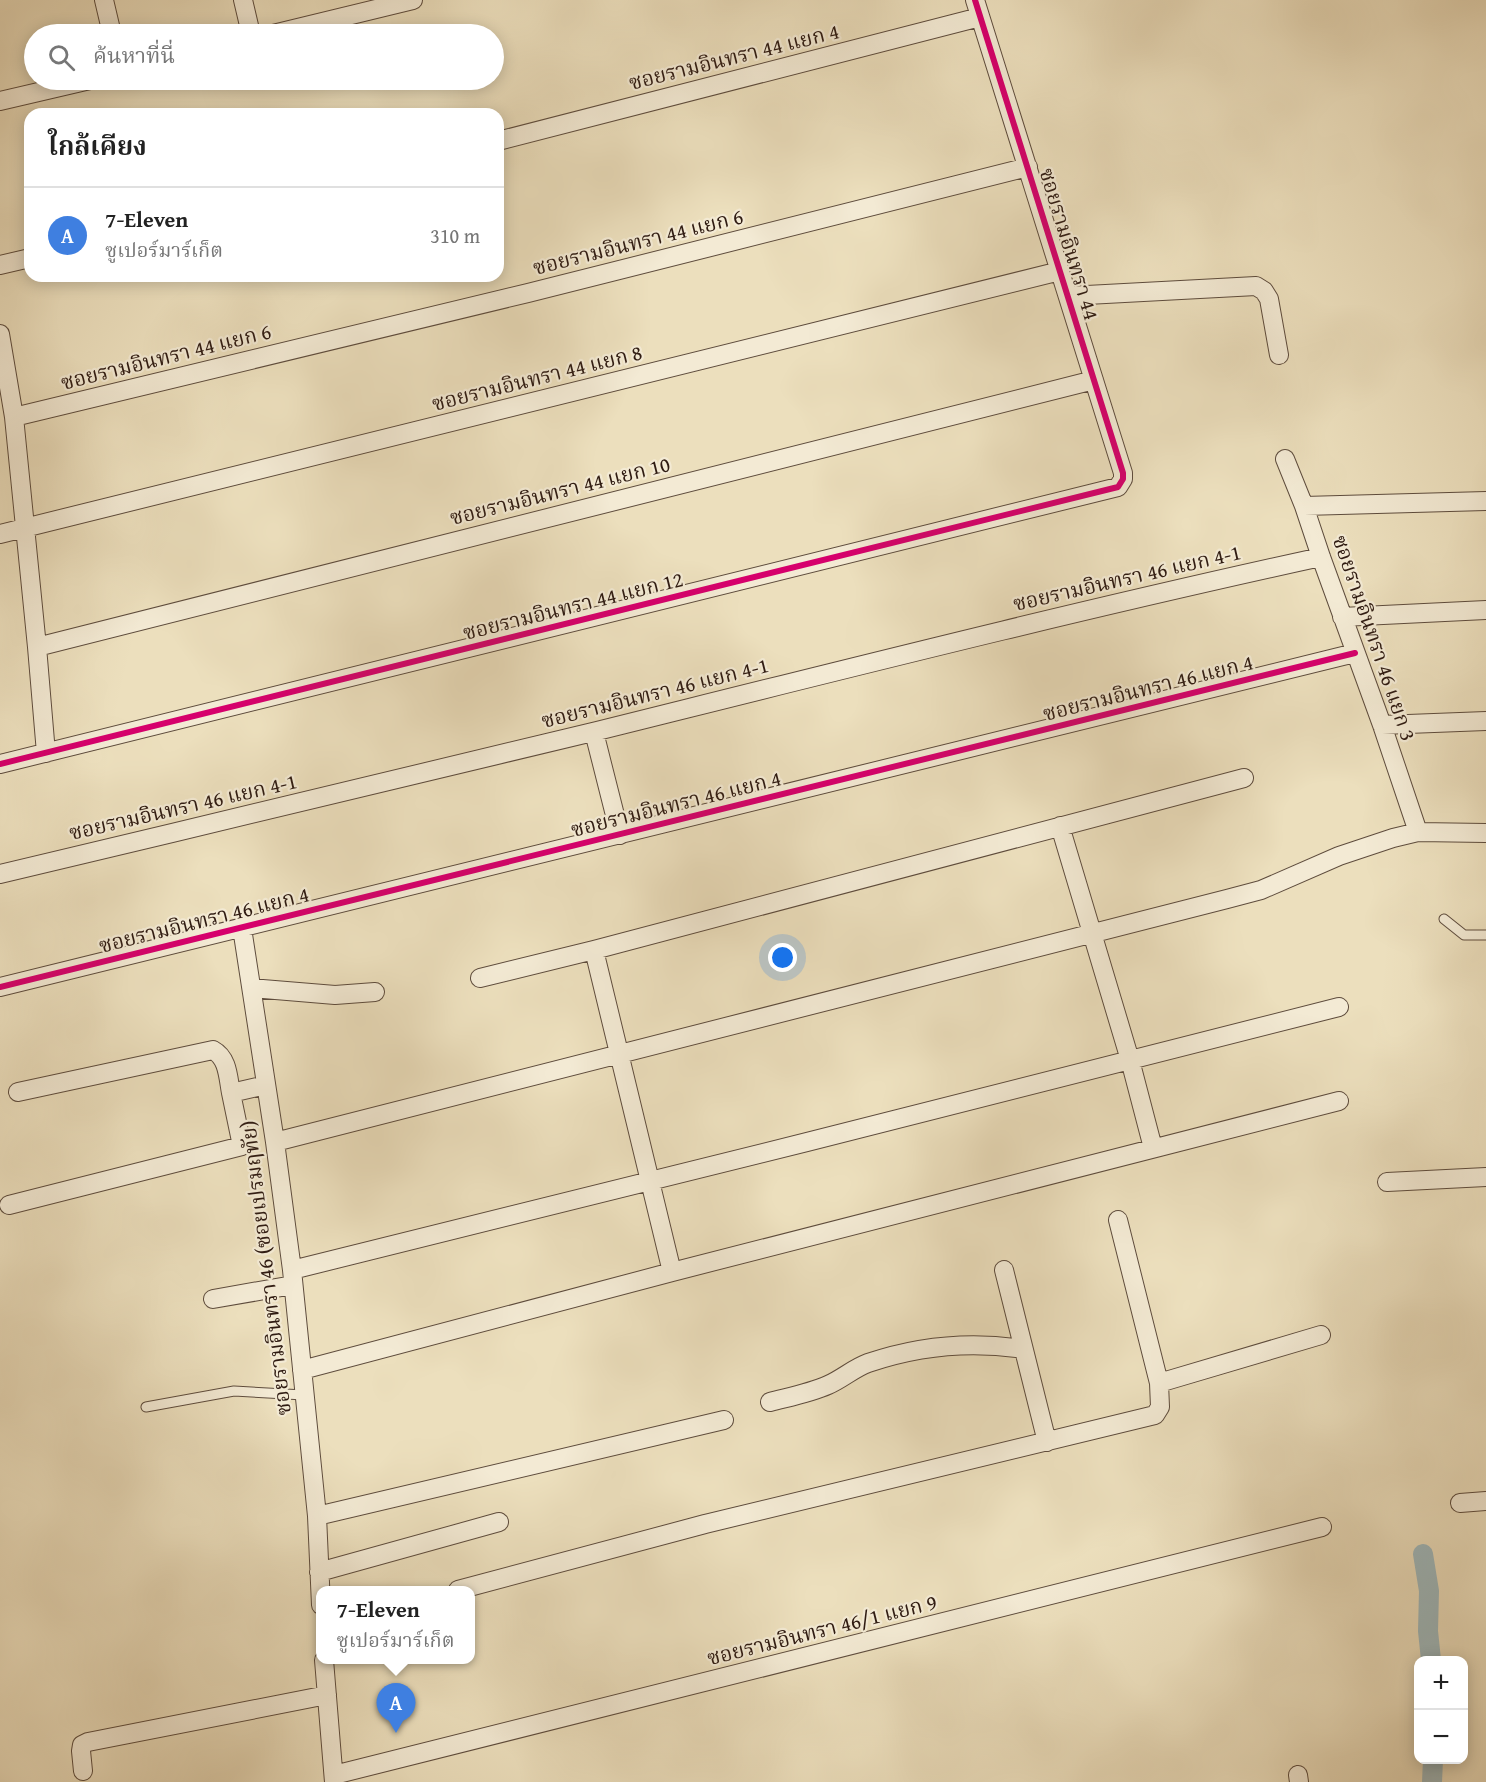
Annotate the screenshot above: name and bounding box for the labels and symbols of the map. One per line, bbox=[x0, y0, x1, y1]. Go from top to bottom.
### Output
street label: ซอยรามอินทรา 44 แยก 4 bbox=[625, 15, 842, 98]
street label: ซอยรามอินทรา 44 bbox=[1032, 164, 1107, 324]
street label: ซอยรามอินทรา 44 แยก 6 bbox=[529, 200, 746, 283]
street label: ซอยรามอินทรา 44 แยก 6 bbox=[57, 315, 274, 398]
street label: ซอยรามอินทรา 44 แยก 8 bbox=[428, 336, 645, 419]
street label: ซอยรามอินทรา 44 แยก 10 bbox=[447, 448, 673, 533]
street label: ซอยรามอินทรา 46 แยก 3 bbox=[1325, 531, 1424, 745]
street label: ซอยรามอินทรา 46 แยก 4-1 bbox=[1010, 536, 1244, 619]
street label: ซอยรามอินทรา 44 แยก 12 bbox=[460, 563, 686, 648]
street label: ซอยรามอินทรา 46 แยก 4 bbox=[1039, 646, 1256, 729]
street label: ซอยรามอินทรา 46 แยก 4-1 bbox=[538, 649, 772, 736]
street label: ซอยรามอินทรา 46 แยก 4 bbox=[567, 762, 784, 845]
street label: ซอยรามอินทรา 46 แยก 4-1 bbox=[66, 765, 300, 848]
street label: ซอยรามอินทรา 46 แยก 4 bbox=[95, 878, 312, 961]
your location bbox=[768, 943, 797, 972]
street label: ซอยรามอินทรา 46 (ซอยเปรมฤทัย) bbox=[232, 1119, 299, 1417]
street label: ซอยรามอินทรา 46/1 แยก 9 bbox=[704, 1586, 940, 1673]
pin: A bbox=[376, 1684, 416, 1733]

